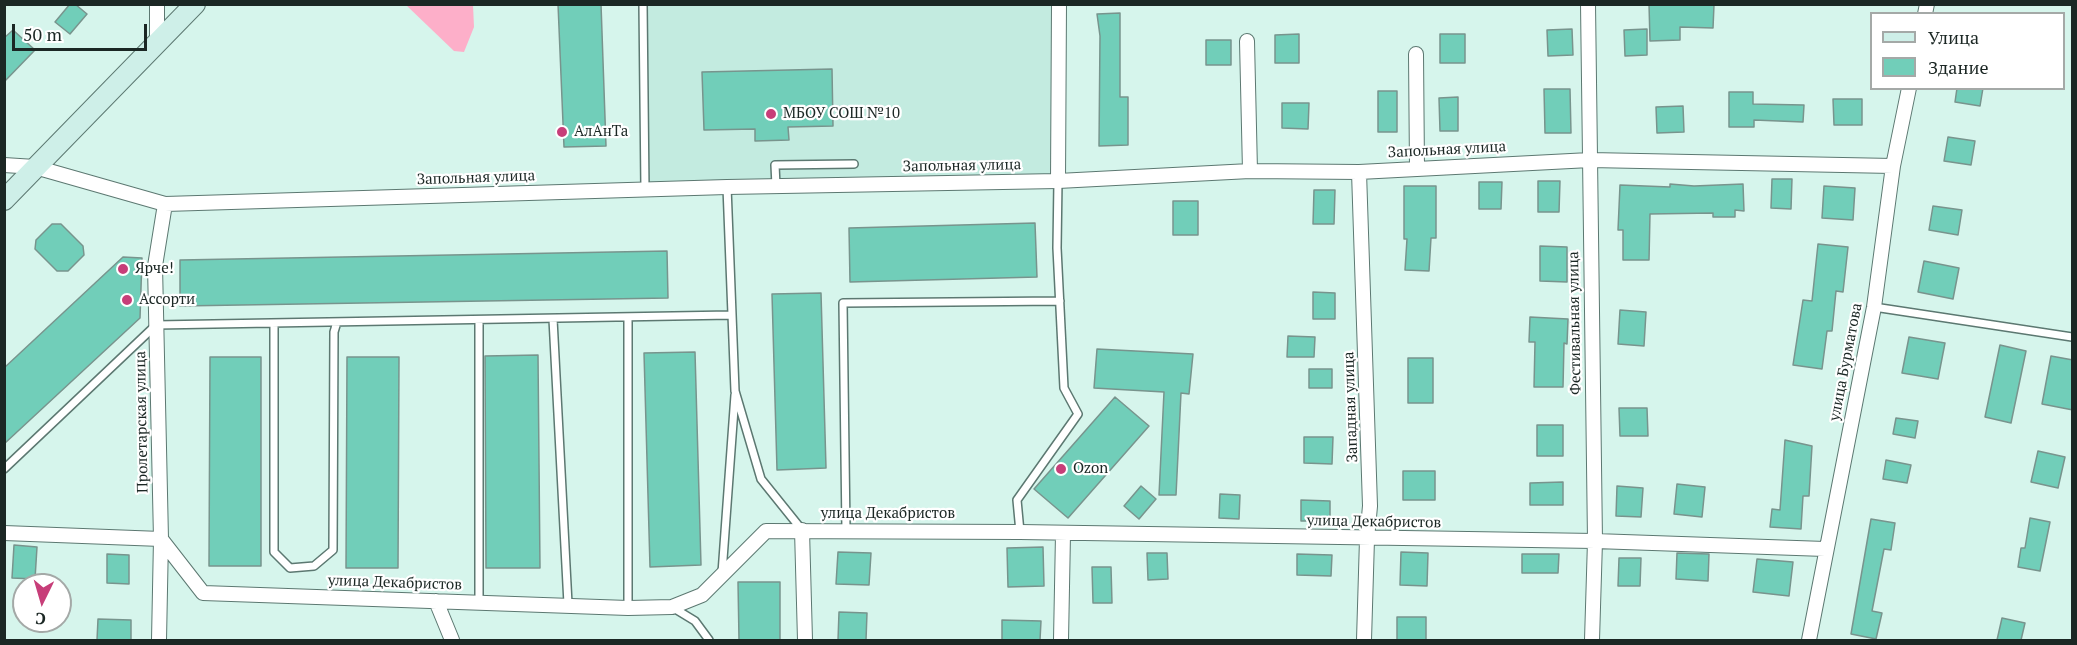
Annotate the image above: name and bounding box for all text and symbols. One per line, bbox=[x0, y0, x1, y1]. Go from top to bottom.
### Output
scale bar bbox=[15, 12, 150, 50]
legend bbox=[1870, 12, 2065, 90]
text: 50 m bbox=[23, 22, 62, 46]
text: Улица bbox=[1928, 25, 1979, 49]
text: Здание bbox=[1928, 55, 1988, 79]
place label: МБОУ СОШ №10 bbox=[783, 105, 900, 123]
marker: МБОУ СОШ №10 bbox=[764, 107, 778, 121]
place label: АлАнТа bbox=[574, 123, 628, 141]
marker: АлАнТа bbox=[555, 125, 569, 139]
street label: Запольная улица bbox=[1387, 138, 1507, 162]
street label: Запольная улица bbox=[903, 156, 1021, 176]
street label: Запольная улица bbox=[417, 167, 535, 189]
street label: Фестивальная улица bbox=[1565, 251, 1585, 395]
place label: Ярче! bbox=[135, 260, 174, 278]
marker: Ярче! bbox=[116, 262, 130, 276]
place label: Ассорти bbox=[139, 291, 195, 309]
marker: Ассорти bbox=[120, 293, 134, 307]
street label: улица Бурматова bbox=[1826, 301, 1866, 423]
street label: Пролетарская улица bbox=[132, 351, 152, 493]
street label: Западная улица bbox=[1340, 351, 1362, 463]
place label: Ozon bbox=[1073, 460, 1108, 478]
marker: Ozon bbox=[1054, 462, 1068, 476]
street label: улица Декабристов bbox=[821, 505, 955, 523]
street label: улица Декабристов bbox=[1307, 512, 1441, 532]
street label: улица Декабристов bbox=[328, 572, 462, 594]
north arrow bbox=[12, 573, 72, 633]
text: С bbox=[34, 608, 47, 630]

